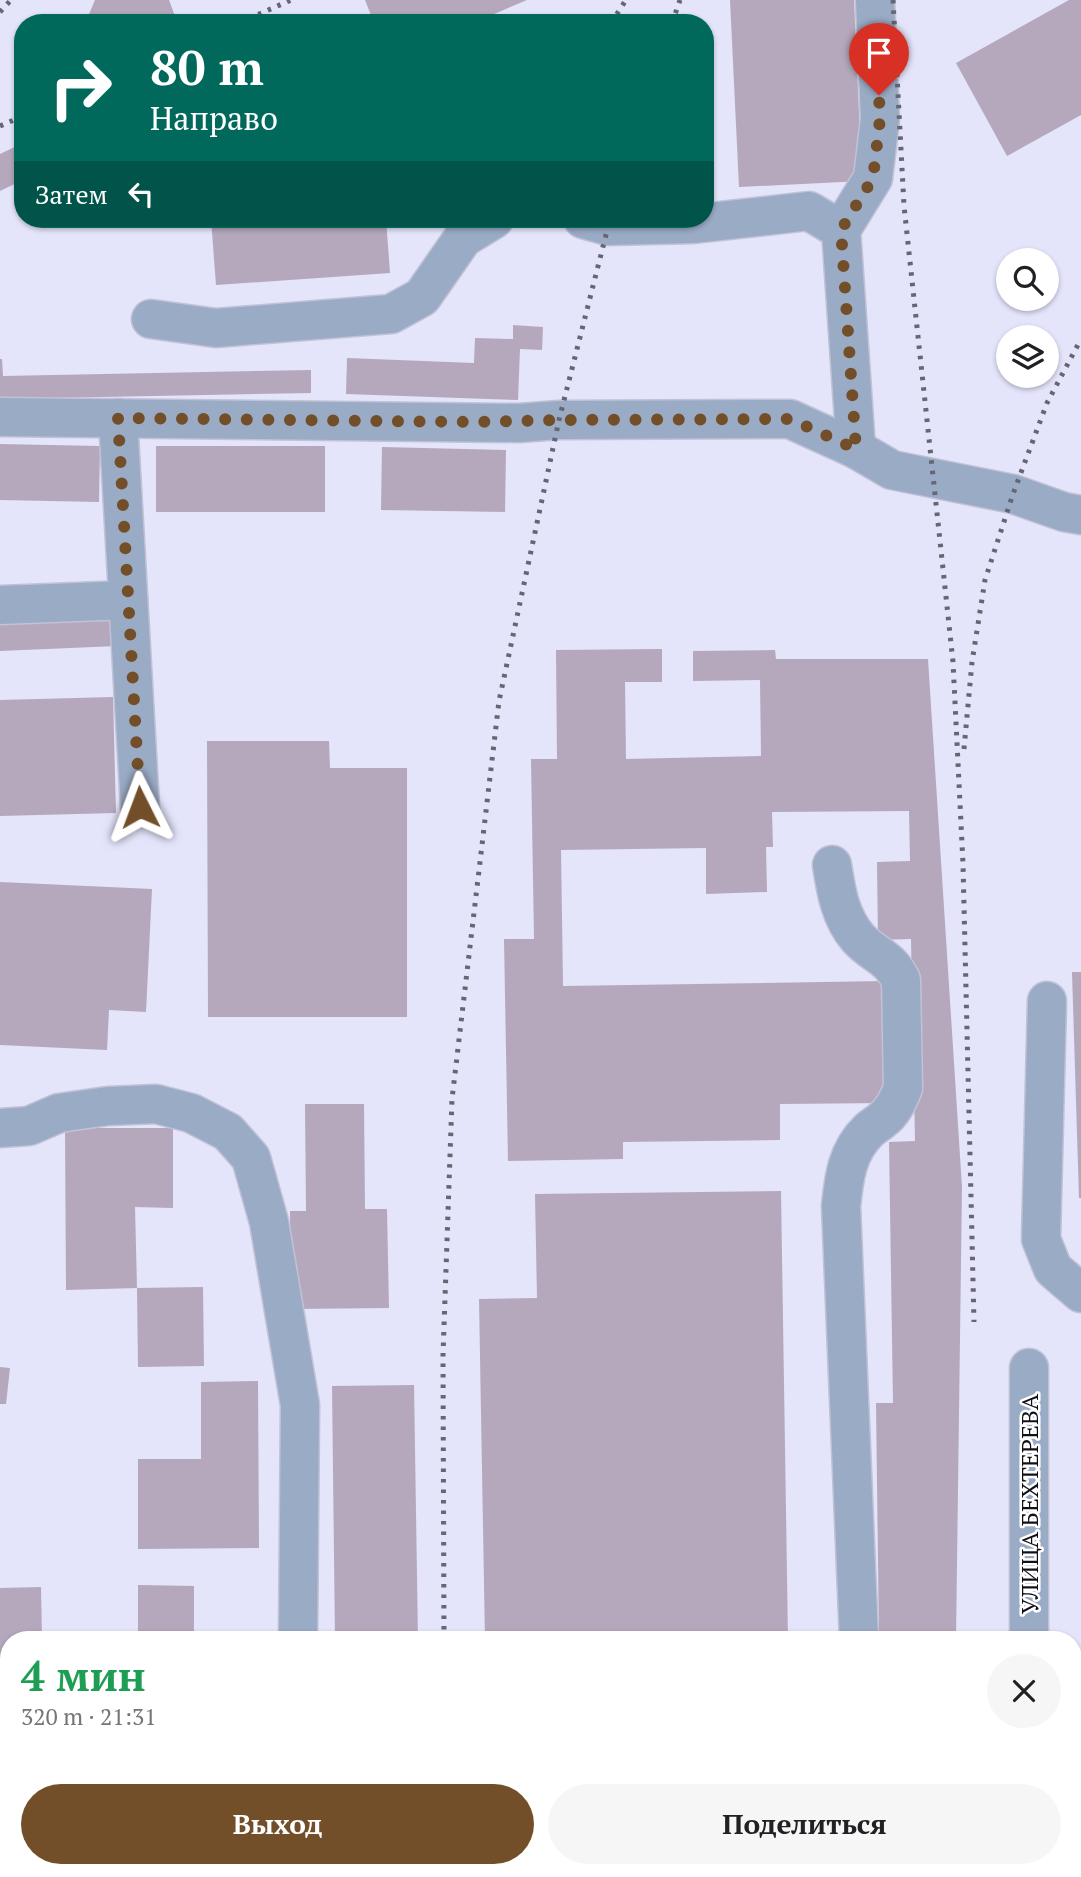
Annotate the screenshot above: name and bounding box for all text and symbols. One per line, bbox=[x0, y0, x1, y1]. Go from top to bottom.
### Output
pin bbox=[849, 23, 909, 95]
text: 80 m bbox=[150, 34, 264, 99]
icon: arrive bbox=[860, 34, 898, 72]
icon: right bbox=[35, 42, 126, 133]
text: Направо bbox=[150, 97, 278, 139]
icon: left bbox=[122, 175, 160, 213]
text: Затем bbox=[35, 177, 108, 211]
map controls bbox=[996, 248, 1059, 388]
button: search bbox=[996, 248, 1059, 311]
button: layers bbox=[996, 325, 1059, 388]
position arrow bbox=[103, 770, 177, 844]
street label: УЛИЦА БЕХТЕРЕВА bbox=[1013, 1393, 1045, 1614]
text: 4 мин bbox=[21, 1647, 146, 1703]
button: close bbox=[987, 1654, 1061, 1728]
text: 320 m · 21:31 bbox=[21, 1701, 156, 1732]
button: Выход bbox=[21, 1784, 534, 1864]
button: Поделиться bbox=[548, 1784, 1061, 1864]

